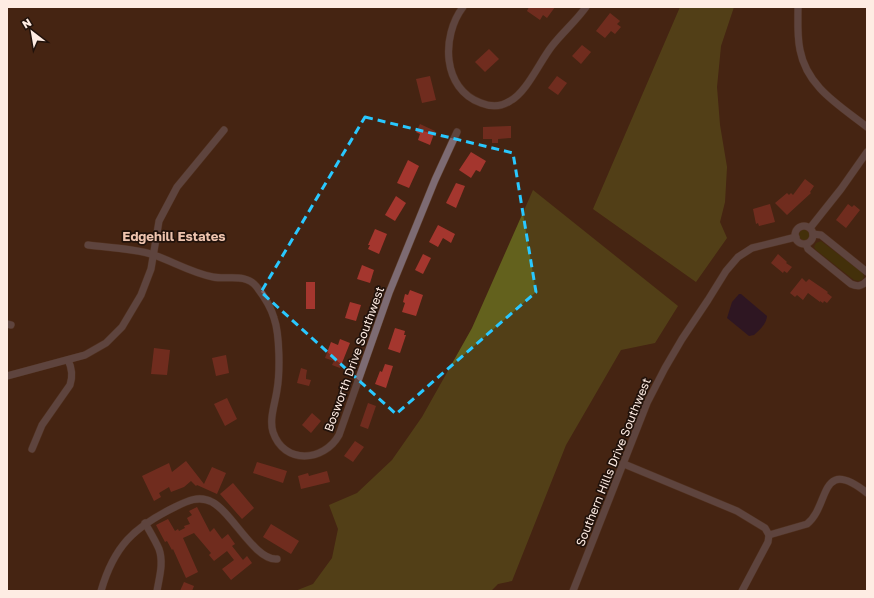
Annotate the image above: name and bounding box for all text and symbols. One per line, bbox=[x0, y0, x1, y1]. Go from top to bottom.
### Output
north arrow bbox=[12, 12, 52, 52]
text: N bbox=[20, 15, 34, 31]
district label: Edgehill Estates bbox=[122, 228, 226, 244]
street label: Bosworth Drive Southwest bbox=[321, 284, 387, 434]
street label: Southern Hills Drive Southwest bbox=[572, 375, 654, 548]

